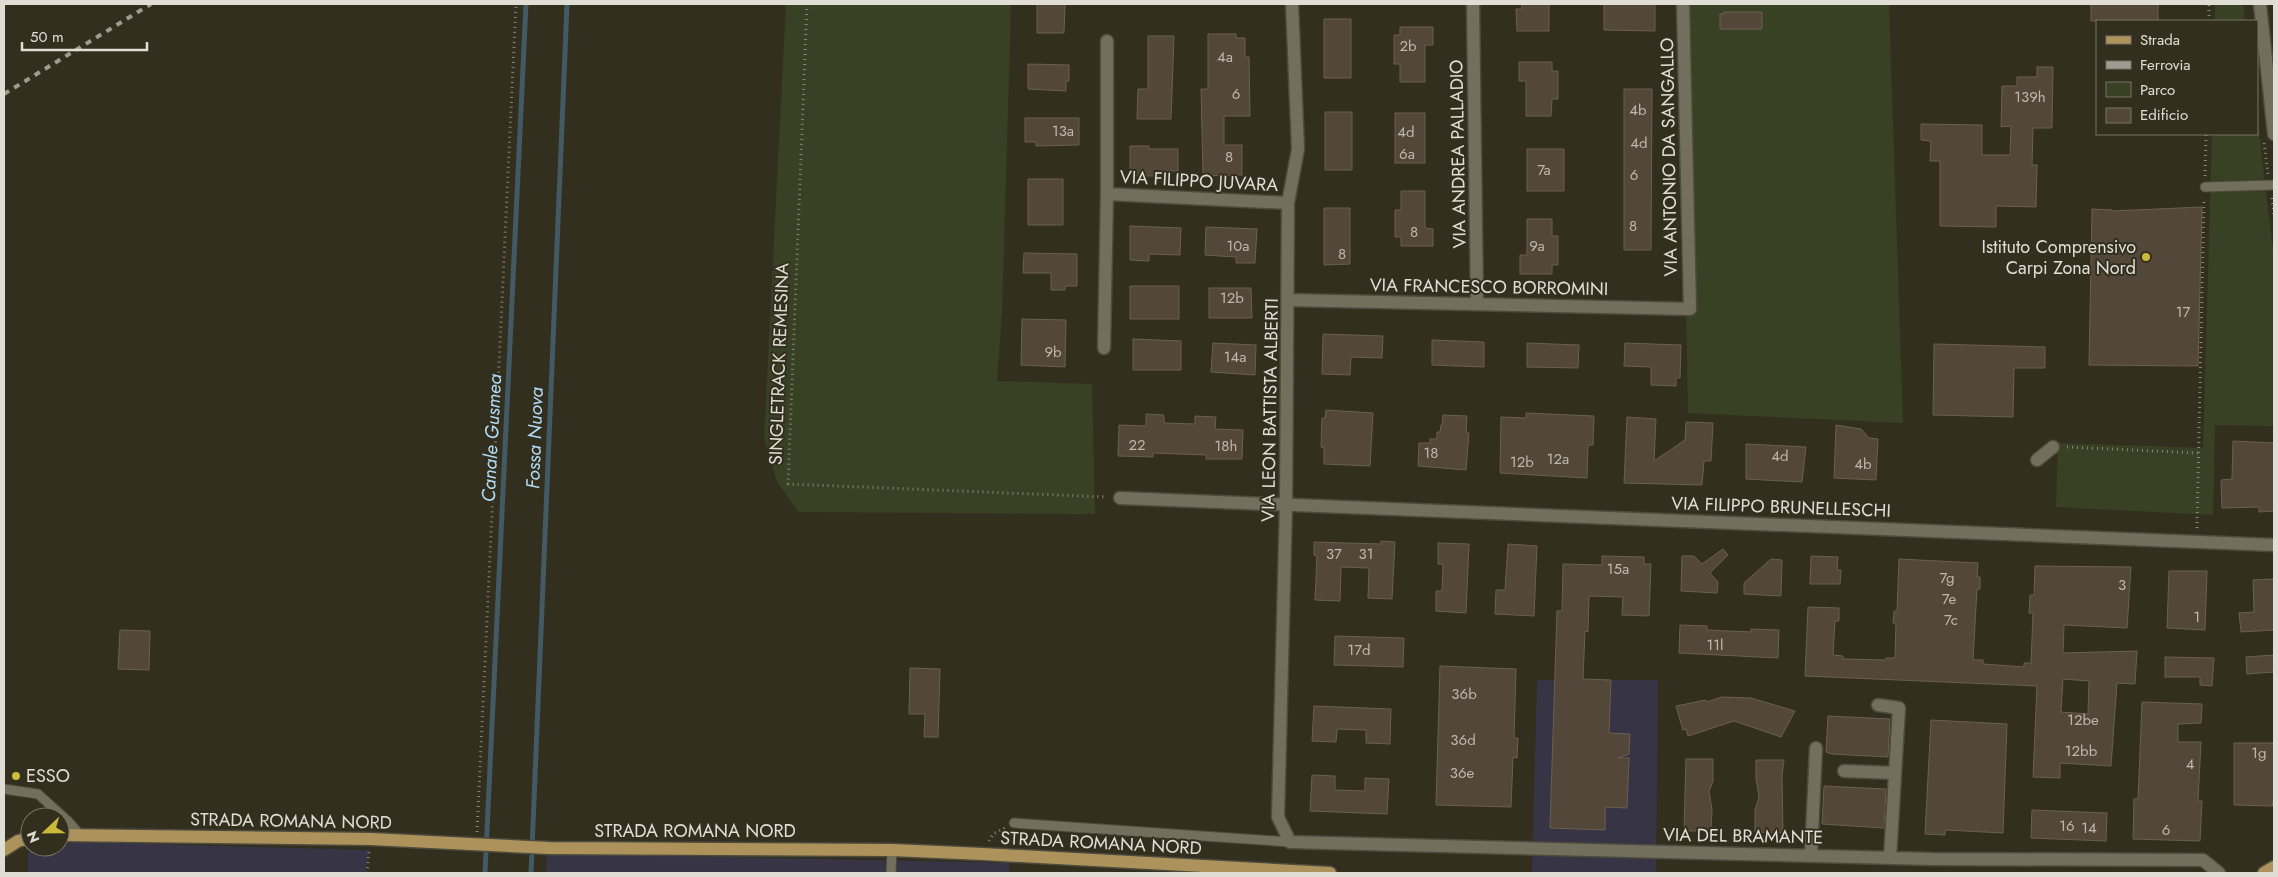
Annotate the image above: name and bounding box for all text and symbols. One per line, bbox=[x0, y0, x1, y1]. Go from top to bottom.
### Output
scale bar bbox=[22, 20, 148, 52]
legend bbox=[2096, 20, 2258, 135]
text: 50 m bbox=[30, 26, 64, 48]
text: Strada bbox=[2140, 29, 2180, 51]
house number: 2b bbox=[1399, 35, 1417, 57]
street label: VIA ANTONIO DA SANGALLO bbox=[1654, 37, 1684, 277]
house number: 4a bbox=[1217, 46, 1233, 68]
text: Ferrovia bbox=[2140, 54, 2191, 76]
street label: VIA ANDREA PALLADIO bbox=[1443, 59, 1473, 249]
text: Parco bbox=[2140, 79, 2175, 101]
house number: 6 bbox=[1232, 83, 1240, 105]
house number: 139h bbox=[2014, 86, 2046, 108]
house number: 4b bbox=[1629, 99, 1647, 121]
text: Edificio bbox=[2140, 104, 2188, 126]
house number: 13a bbox=[1052, 120, 1074, 142]
house number: 4d bbox=[1397, 121, 1415, 143]
house number: 4d bbox=[1630, 132, 1648, 154]
house number: 6a bbox=[1399, 143, 1415, 165]
house number: 8 bbox=[1225, 146, 1233, 168]
house number: 7a bbox=[1537, 159, 1551, 181]
street label: VIA FILIPPO JUVARA bbox=[1119, 164, 1279, 198]
house number: 6 bbox=[1630, 164, 1638, 186]
house number: 8 bbox=[1629, 215, 1637, 237]
house number: 8 bbox=[1410, 221, 1418, 243]
place label: Istituto Comprensivo Carpi Zona Nord bbox=[1982, 234, 2136, 281]
house number: 10a bbox=[1227, 235, 1249, 257]
house number: 9a bbox=[1529, 235, 1545, 257]
house number: 8 bbox=[1338, 243, 1346, 265]
marker: Istituto Comprensivo Carpi Zona Nord bbox=[2140, 251, 2152, 263]
street label: SINGLETRACK REMESINA bbox=[762, 262, 796, 466]
street label: VIA FRANCESCO BORROMINI bbox=[1370, 272, 1608, 302]
house number: 12b bbox=[1220, 287, 1244, 309]
street label: VIA LEON BATTISTA ALBERTI bbox=[1255, 298, 1285, 522]
house number: 17 bbox=[2176, 301, 2190, 323]
house number: 9b bbox=[1044, 341, 1062, 363]
house number: 14a bbox=[1224, 346, 1246, 368]
water label: Canale Gusmea bbox=[475, 373, 508, 503]
water label: Fossa Nuova bbox=[519, 386, 550, 490]
house number: 22 bbox=[1128, 434, 1146, 456]
house number: 18h bbox=[1215, 435, 1237, 457]
house number: 18 bbox=[1424, 442, 1438, 464]
house number: 4d bbox=[1771, 445, 1789, 467]
house number: 12a bbox=[1547, 448, 1569, 470]
house number: 12b bbox=[1510, 451, 1534, 473]
house number: 4b bbox=[1854, 453, 1872, 475]
street label: VIA FILIPPO BRUNELLESCHI bbox=[1671, 490, 1891, 524]
house number: 37 bbox=[1326, 543, 1342, 565]
house number: 31 bbox=[1359, 543, 1373, 565]
house number: 15a bbox=[1607, 558, 1629, 580]
house number: 7g bbox=[1939, 567, 1955, 589]
house number: 3 bbox=[2118, 574, 2126, 596]
house number: 7e bbox=[1942, 588, 1956, 610]
house number: 1 bbox=[2194, 606, 2200, 628]
house number: 7c bbox=[1944, 609, 1958, 631]
house number: 11l bbox=[1707, 634, 1723, 656]
house number: 17d bbox=[1347, 639, 1371, 661]
house number: 36b bbox=[1451, 683, 1477, 705]
house number: 12be bbox=[2067, 709, 2099, 731]
house number: 36d bbox=[1450, 729, 1476, 751]
house number: 12bb bbox=[2065, 740, 2098, 762]
house number: 1g bbox=[2251, 742, 2267, 764]
house number: 4 bbox=[2186, 753, 2195, 775]
house number: 36e bbox=[1450, 762, 1475, 784]
place label: ESSO bbox=[26, 763, 70, 789]
marker: ESSO bbox=[10, 770, 22, 782]
street label: STRADA ROMANA NORD bbox=[190, 806, 392, 836]
north arrow bbox=[20, 807, 70, 857]
house number: 16 bbox=[2059, 815, 2075, 837]
house number: 14 bbox=[2081, 817, 2097, 839]
street label: STRADA ROMANA NORD bbox=[594, 818, 796, 844]
house number: 6 bbox=[2162, 819, 2170, 841]
street label: VIA DEL BRAMANTE bbox=[1663, 822, 1823, 850]
street label: STRADA ROMANA NORD bbox=[1000, 825, 1202, 861]
text: N bbox=[22, 828, 44, 846]

